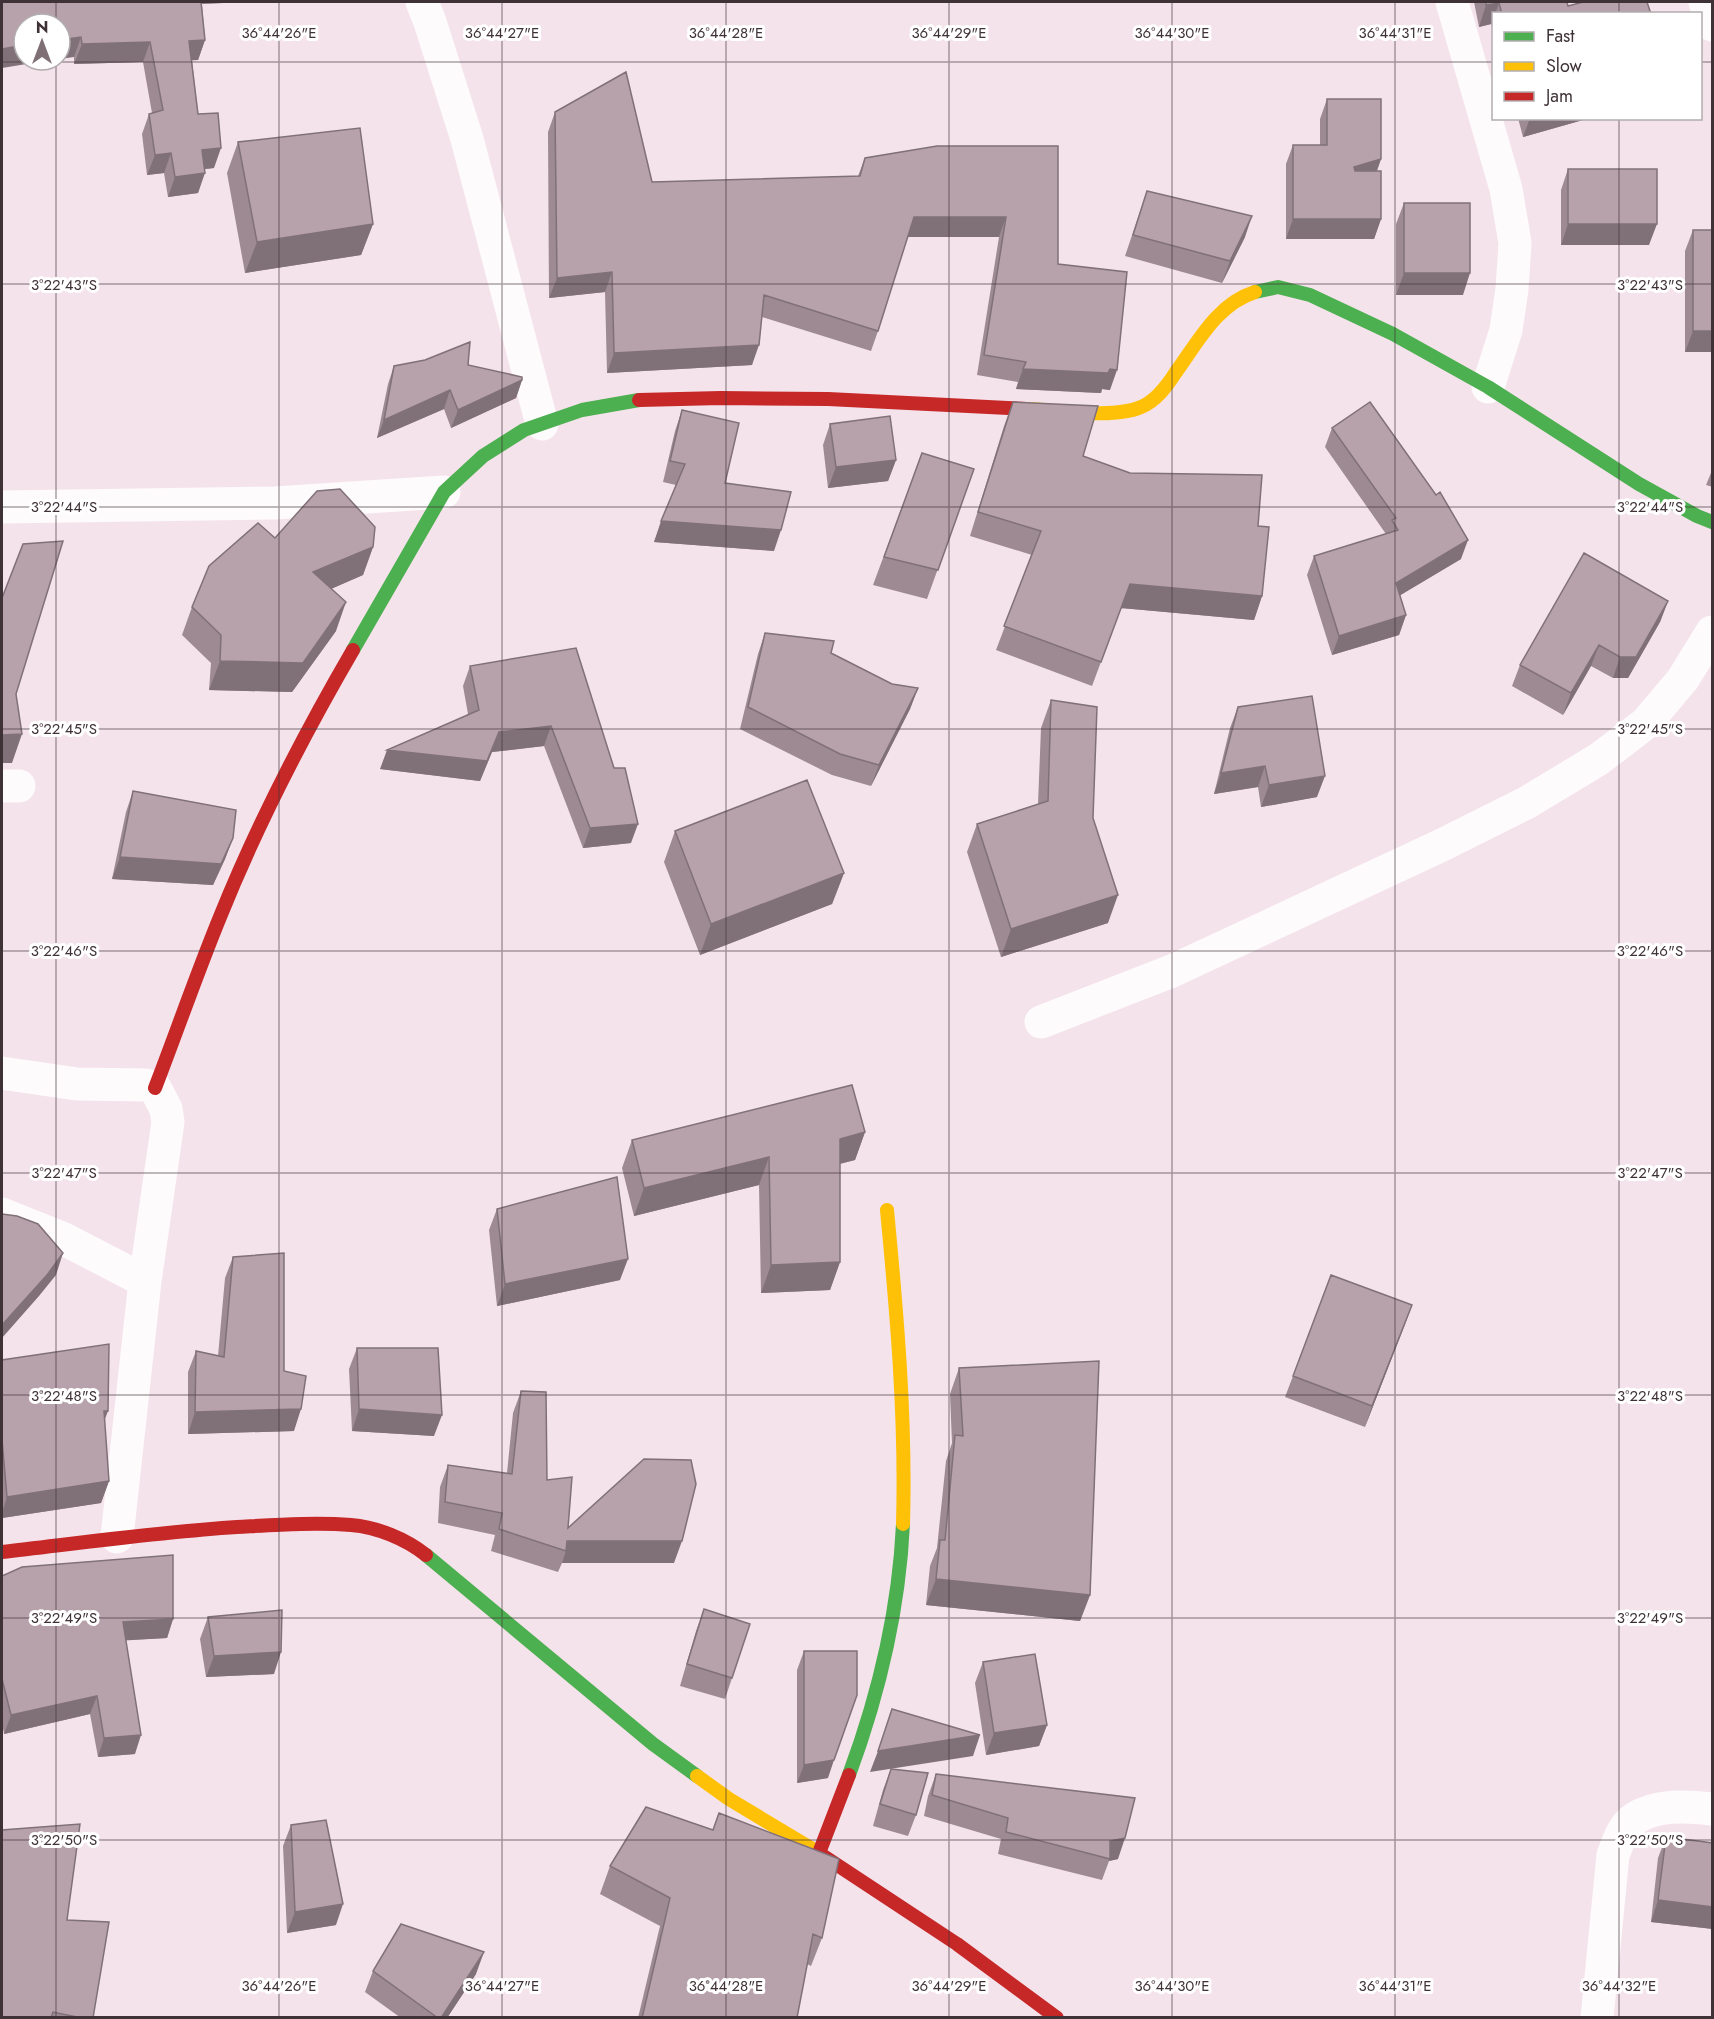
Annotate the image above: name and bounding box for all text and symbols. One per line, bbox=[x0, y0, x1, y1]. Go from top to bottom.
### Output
north arrow bbox=[12, 12, 72, 72]
legend bbox=[1492, 12, 1702, 120]
text: N bbox=[36, 16, 48, 39]
text: 36°44'26"E bbox=[241, 22, 317, 44]
text: 36°44'27"E bbox=[465, 22, 539, 44]
text: 36°44'28"E bbox=[689, 22, 763, 44]
text: 36°44'29"E bbox=[911, 22, 987, 44]
text: 36°44'30"E bbox=[1134, 22, 1210, 44]
text: 36°44'31"E bbox=[1359, 22, 1431, 44]
text: Fast bbox=[1546, 23, 1575, 49]
text: Slow bbox=[1546, 53, 1583, 79]
text: Jam bbox=[1544, 83, 1573, 109]
text: 3°22'43"S bbox=[31, 274, 97, 296]
text: 3°22'43"S bbox=[1617, 274, 1683, 296]
text: 3°22'44"S bbox=[31, 496, 97, 518]
text: 3°22'44"S bbox=[1617, 496, 1683, 518]
text: 3°22'45"S bbox=[31, 718, 97, 740]
text: 3°22'45"S bbox=[1617, 718, 1683, 740]
text: 3°22'46"S bbox=[31, 940, 97, 962]
text: 3°22'46"S bbox=[1617, 940, 1683, 962]
text: 3°22'47"S bbox=[31, 1162, 97, 1184]
text: 3°22'47"S bbox=[1617, 1162, 1683, 1184]
text: 3°22'48"S bbox=[31, 1385, 97, 1407]
text: 3°22'48"S bbox=[1617, 1385, 1683, 1407]
text: 3°22'49"S bbox=[31, 1607, 97, 1629]
text: 3°22'49"S bbox=[1617, 1607, 1683, 1629]
text: 3°22'50"S bbox=[31, 1829, 97, 1851]
text: 3°22'50"S bbox=[1617, 1829, 1683, 1851]
text: 36°44'26"E bbox=[241, 1975, 317, 1997]
text: 36°44'27"E bbox=[465, 1975, 539, 1997]
text: 36°44'28"E bbox=[689, 1975, 763, 1997]
text: 36°44'29"E bbox=[911, 1975, 987, 1997]
text: 36°44'30"E bbox=[1134, 1975, 1210, 1997]
text: 36°44'31"E bbox=[1359, 1975, 1431, 1997]
text: 36°44'32"E bbox=[1582, 1975, 1656, 1997]

